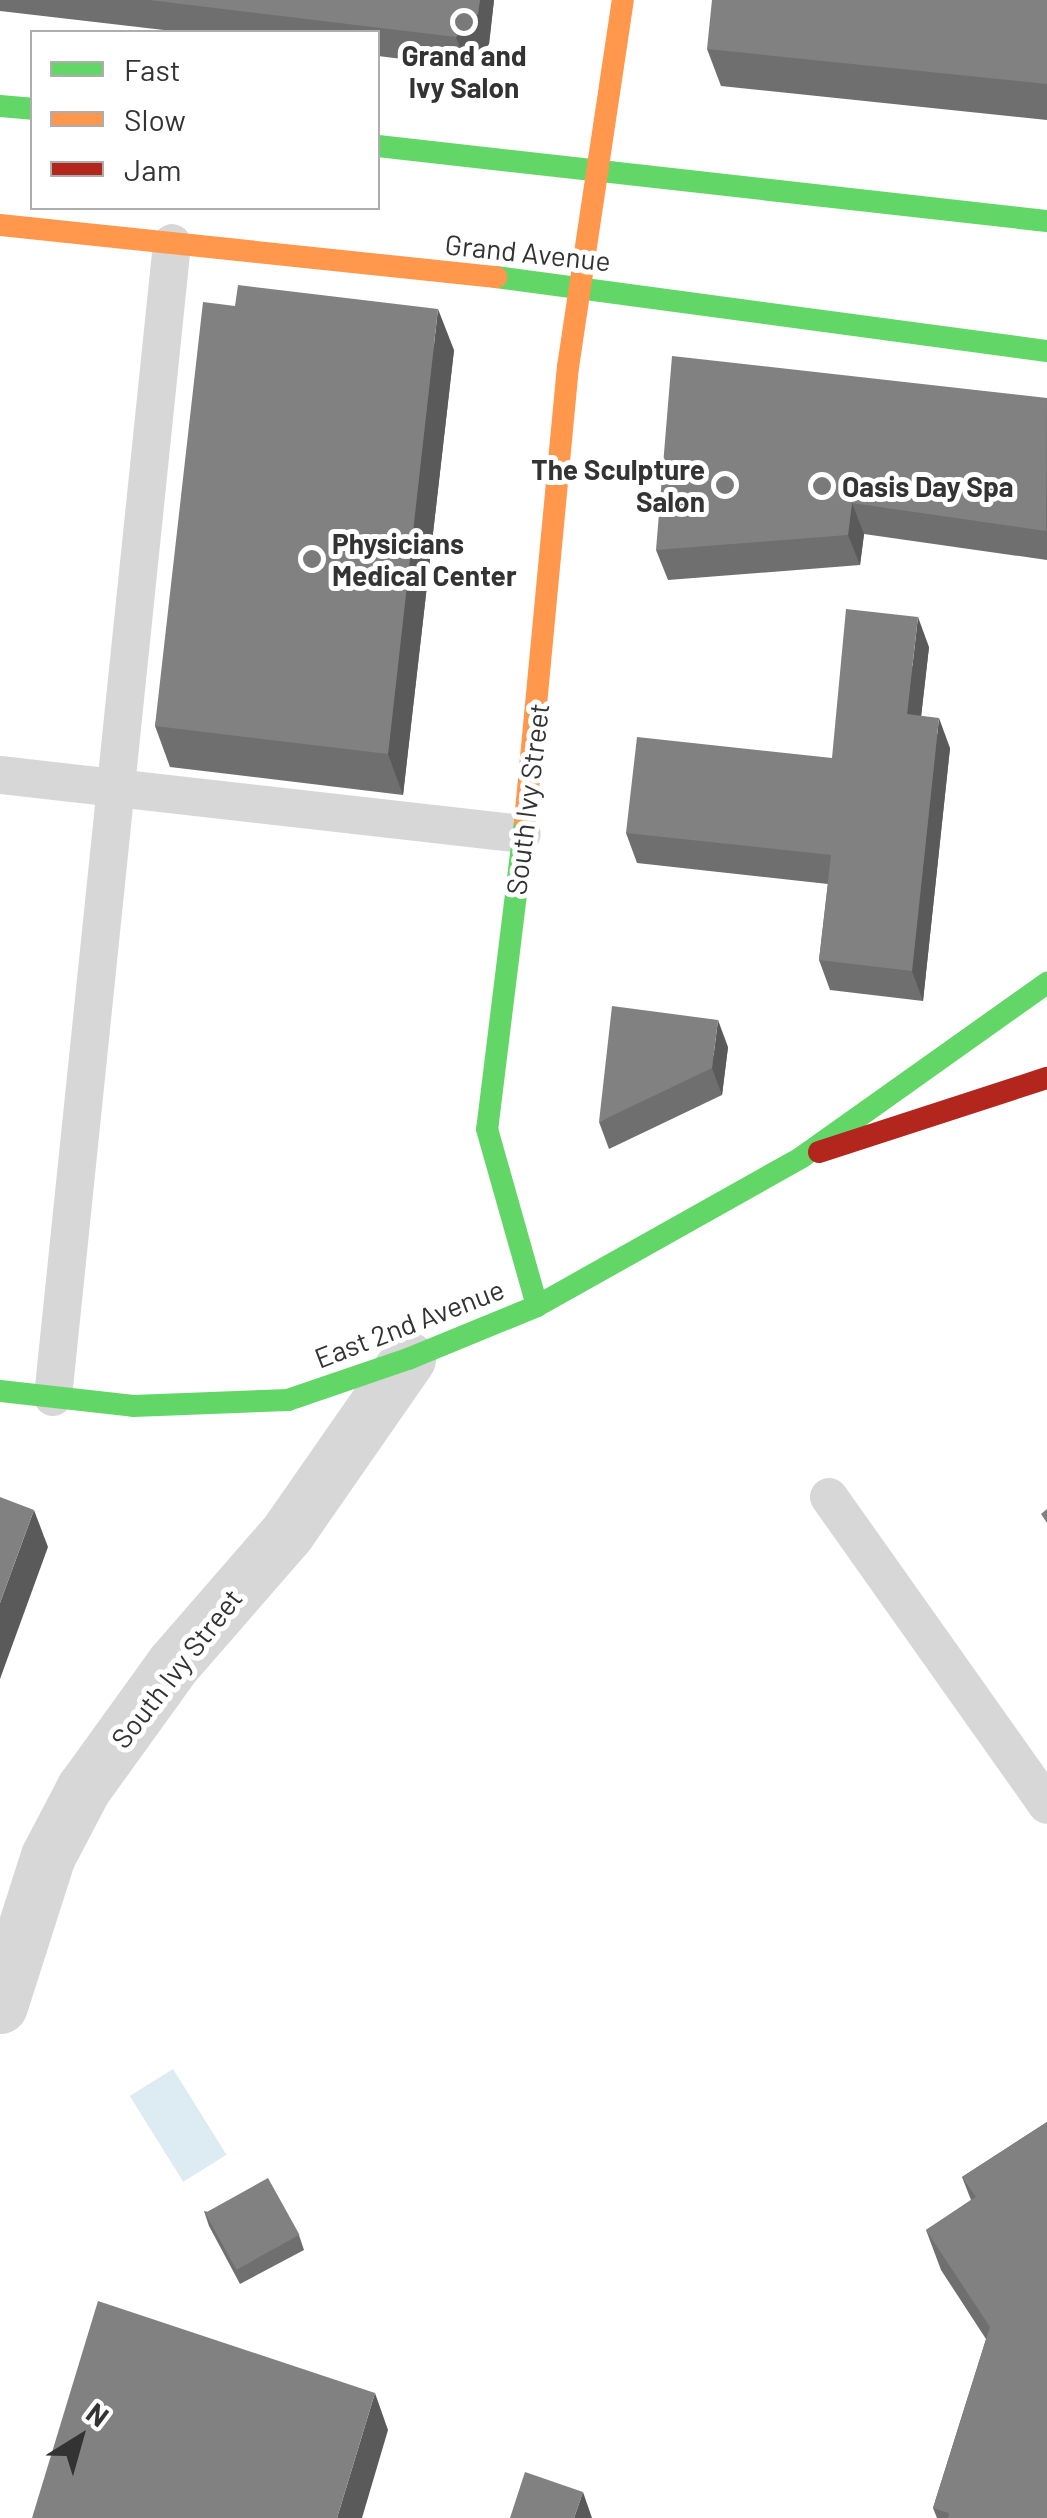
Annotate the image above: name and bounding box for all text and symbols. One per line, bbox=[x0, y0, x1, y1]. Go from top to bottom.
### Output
marker: Grand and Ivy Salon bbox=[453, 11, 475, 33]
legend bbox=[30, 30, 380, 210]
place label: Grand and Ivy Salon bbox=[401, 38, 527, 104]
text: Fast bbox=[124, 51, 181, 87]
text: Slow bbox=[124, 101, 186, 137]
text: Jam bbox=[124, 151, 181, 187]
street label: Grand Avenue bbox=[444, 227, 612, 277]
place label: The Sculpture Salon bbox=[531, 452, 705, 518]
place label: Oasis Day Spa bbox=[842, 469, 1014, 503]
marker: The Sculpture Salon bbox=[714, 474, 736, 496]
marker: Oasis Day Spa bbox=[811, 475, 833, 497]
place label: Physicians Medical Center bbox=[332, 526, 517, 592]
marker: Physicians Medical Center bbox=[301, 548, 323, 570]
street label: South Ivy Street bbox=[499, 701, 555, 897]
street label: East 2nd Avenue bbox=[310, 1271, 508, 1375]
street label: South Ivy Street bbox=[103, 1582, 249, 1754]
north arrow bbox=[30, 2388, 130, 2488]
text: N bbox=[80, 2395, 116, 2433]

